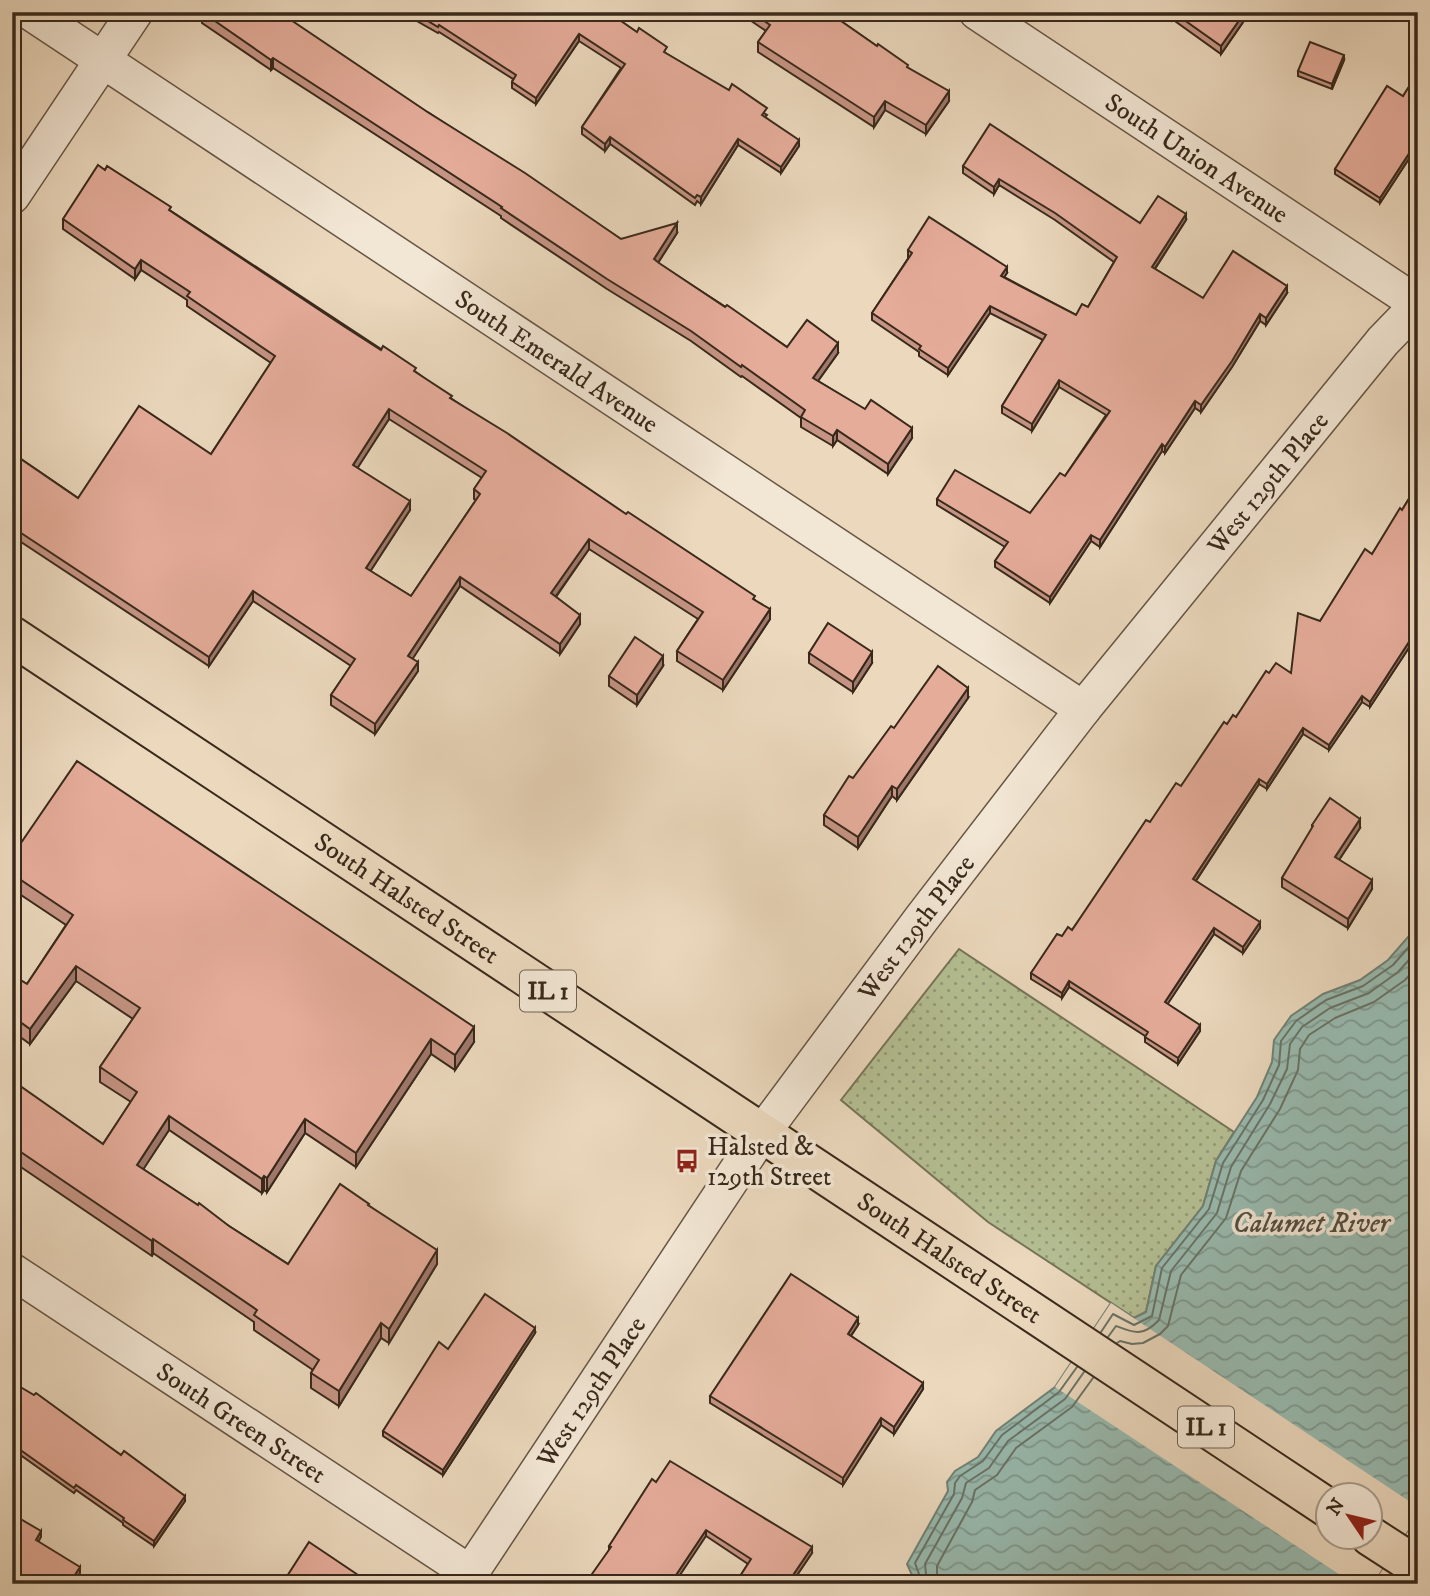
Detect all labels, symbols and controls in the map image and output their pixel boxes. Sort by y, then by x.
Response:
street label: South Union Avenue [1098,86,1294,232]
street label: South Emerald Avenue [448,283,664,441]
street label: West 129th Place [1200,405,1337,562]
street label: South Halsted Street [308,826,505,972]
street label: West 129th Place [851,848,983,1009]
road number: IL 1 [520,971,576,1012]
place label: Halsted & 129th Street [707,1131,831,1194]
bus stop icon: Halsted & 129th Street [673,1147,701,1175]
street label: South Halsted Street [850,1186,1048,1332]
water label: Calumet River [1233,1206,1391,1241]
street label: West 129th Place [529,1310,654,1475]
street label: South Green Street [150,1356,332,1491]
road number: IL 1 [1178,1406,1234,1448]
north arrow [1314,1480,1384,1550]
text: N [1322,1494,1350,1520]

